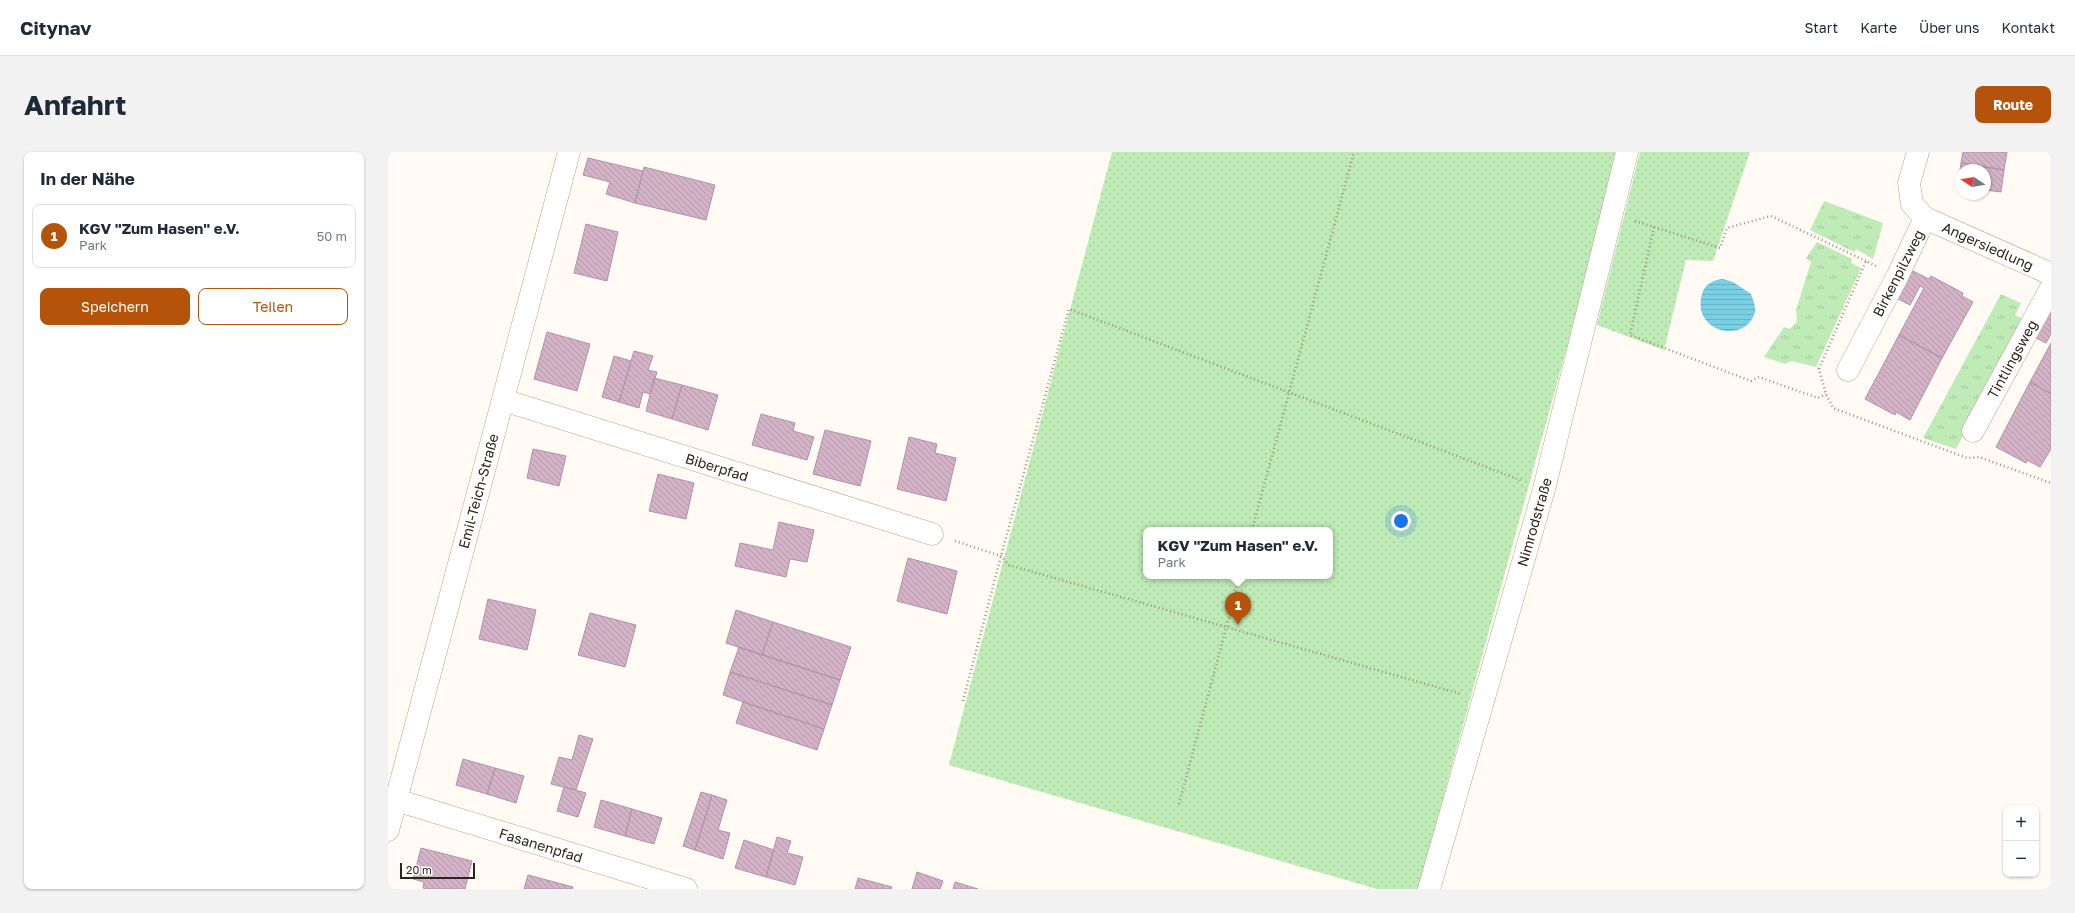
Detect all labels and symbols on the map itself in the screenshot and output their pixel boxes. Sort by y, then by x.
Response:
north arrow [1955,164,1991,200]
street label: Angersiedlung [1940,218,2036,274]
street label: Birkenpilzweg [1869,227,1927,319]
street label: Tintlingsweg [1983,317,2041,401]
street label: Emil-Teich-Straße [455,432,501,550]
street label: Biberpfad [683,449,751,485]
street label: Nimrodstraße [1513,476,1555,568]
your location [1391,511,1411,531]
pin: 1 [1225,592,1251,625]
street label: Fasanenpfad [497,824,585,866]
scale bar [400,861,475,880]

